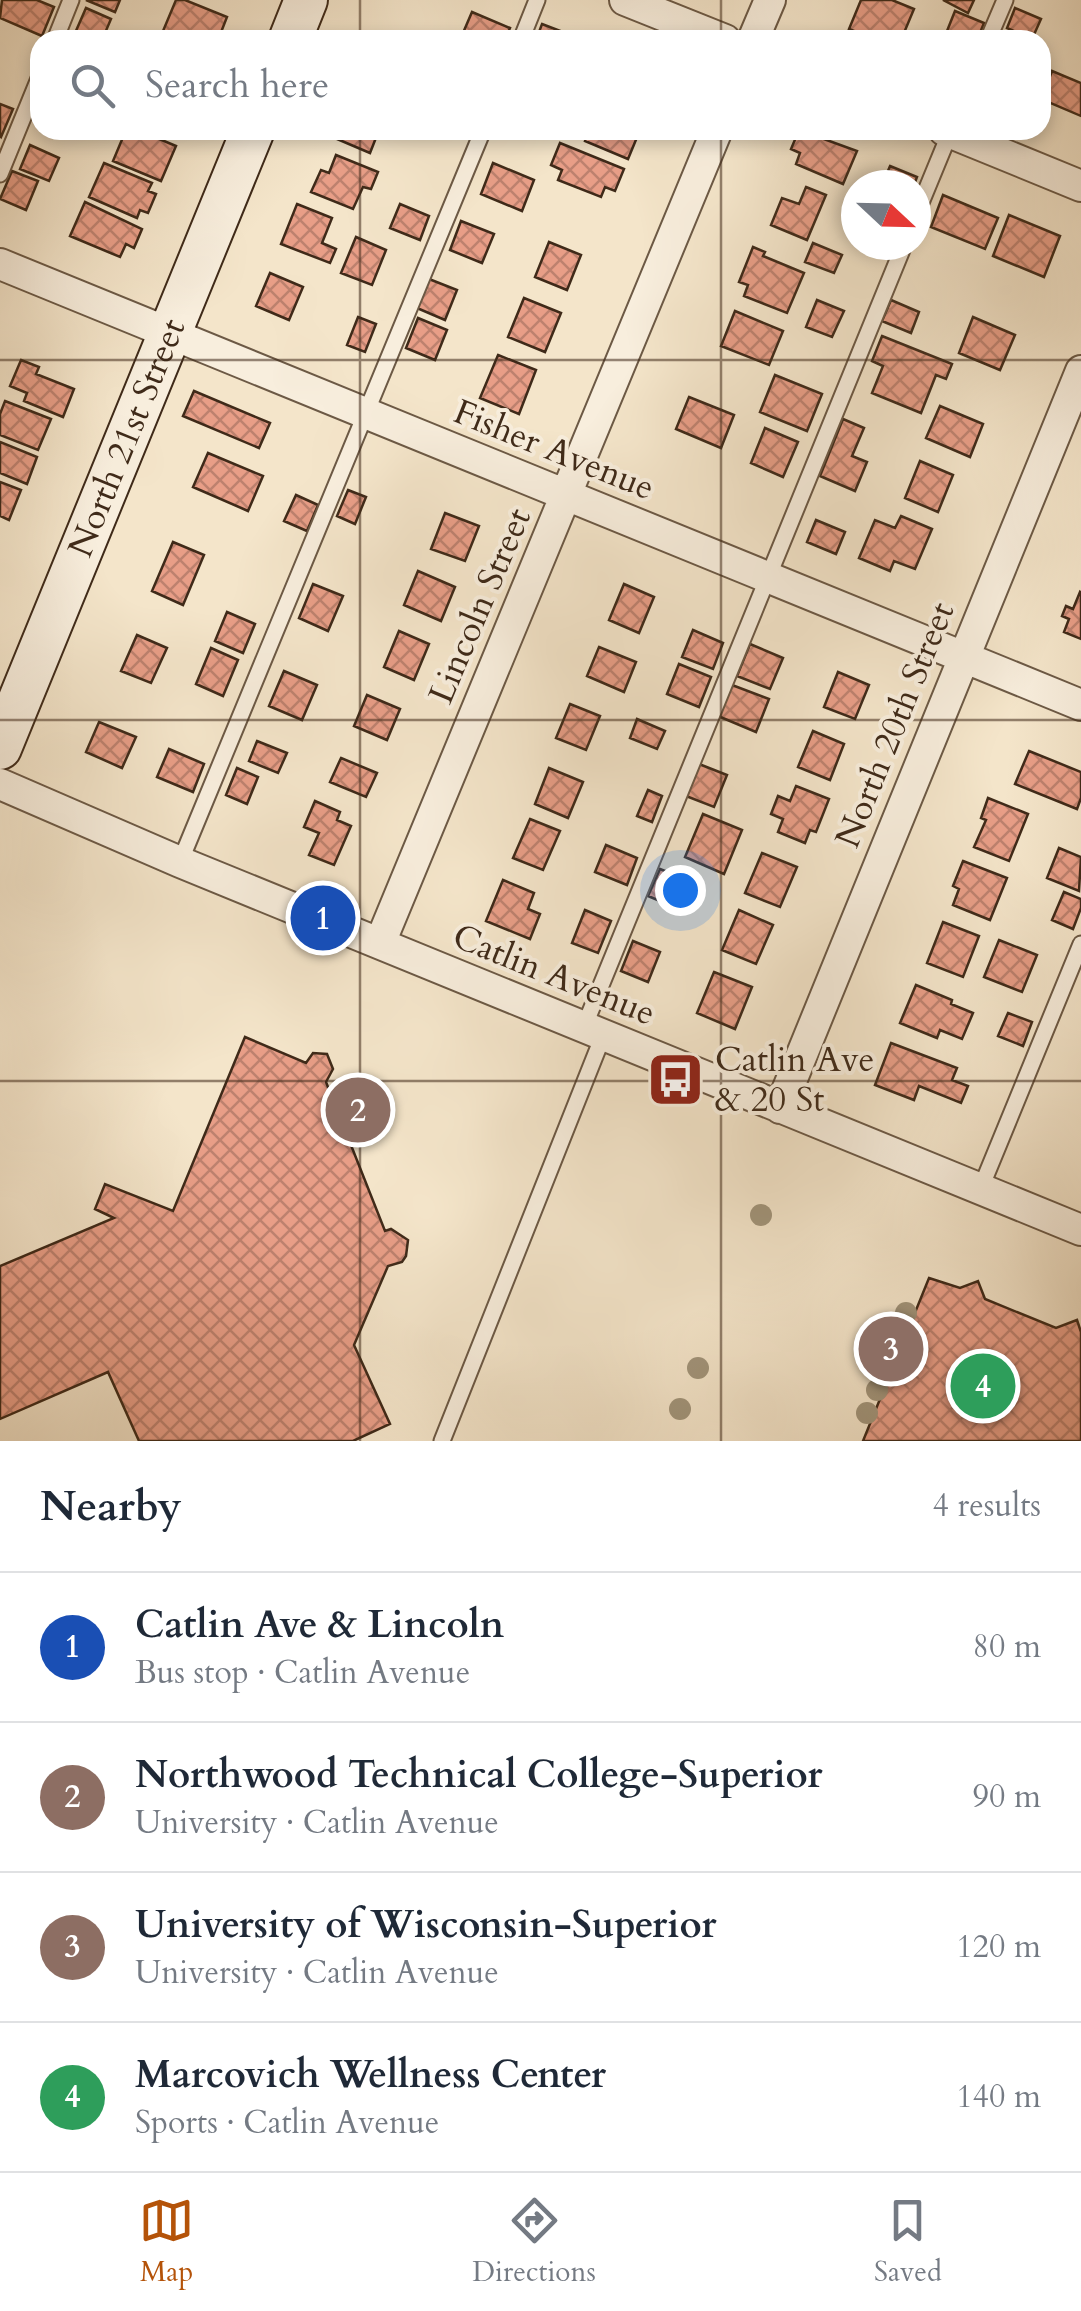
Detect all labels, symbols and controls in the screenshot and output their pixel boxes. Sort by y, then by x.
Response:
search box [30,30,1051,140]
icon: search [65,58,120,113]
text: Search here [145,59,329,111]
north arrow [841,170,931,260]
street label: North 21st Street [57,312,197,564]
street label: Fisher Avenue [447,388,661,512]
street label: Lincoln Street [417,501,543,711]
street label: North 20th Street [824,595,966,855]
your location [655,865,706,916]
pin: 1 [290,880,356,956]
street label: Catlin Avenue [446,913,662,1037]
place label: Catlin Ave & 20 St [715,1036,874,1124]
bus stop icon: Catlin Ave & 20 St [646,1050,706,1110]
pin: 2 [326,1072,390,1148]
pin: 3 [858,1312,924,1386]
pin: 4 [950,1348,1016,1424]
text: Nearby [40,1478,182,1535]
text: 4 results [933,1484,1041,1528]
text: Catlin Ave & Lincoln [135,1599,504,1651]
text: 1 [64,1625,81,1669]
text: 80 m [973,1625,1041,1669]
text: Bus stop · Catlin Avenue [135,1651,470,1695]
text: Northwood Technical College-Superior [135,1749,823,1801]
text: 2 [64,1775,81,1819]
text: 90 m [973,1775,1041,1819]
text: University · Catlin Avenue [135,1801,499,1845]
text: University of Wisconsin-Superior [135,1899,716,1951]
text: 3 [64,1925,81,1969]
text: 120 m [956,1925,1041,1969]
text: University · Catlin Avenue [135,1951,499,1995]
text: Marcovich Wellness Center [135,2049,606,2101]
text: 4 [64,2075,81,2119]
text: 140 m [956,2075,1041,2119]
text: Sports · Catlin Avenue [135,2101,439,2145]
tab: Map [139,2193,194,2291]
tab: Directions [472,2193,596,2291]
tab: Saved [874,2193,942,2291]

